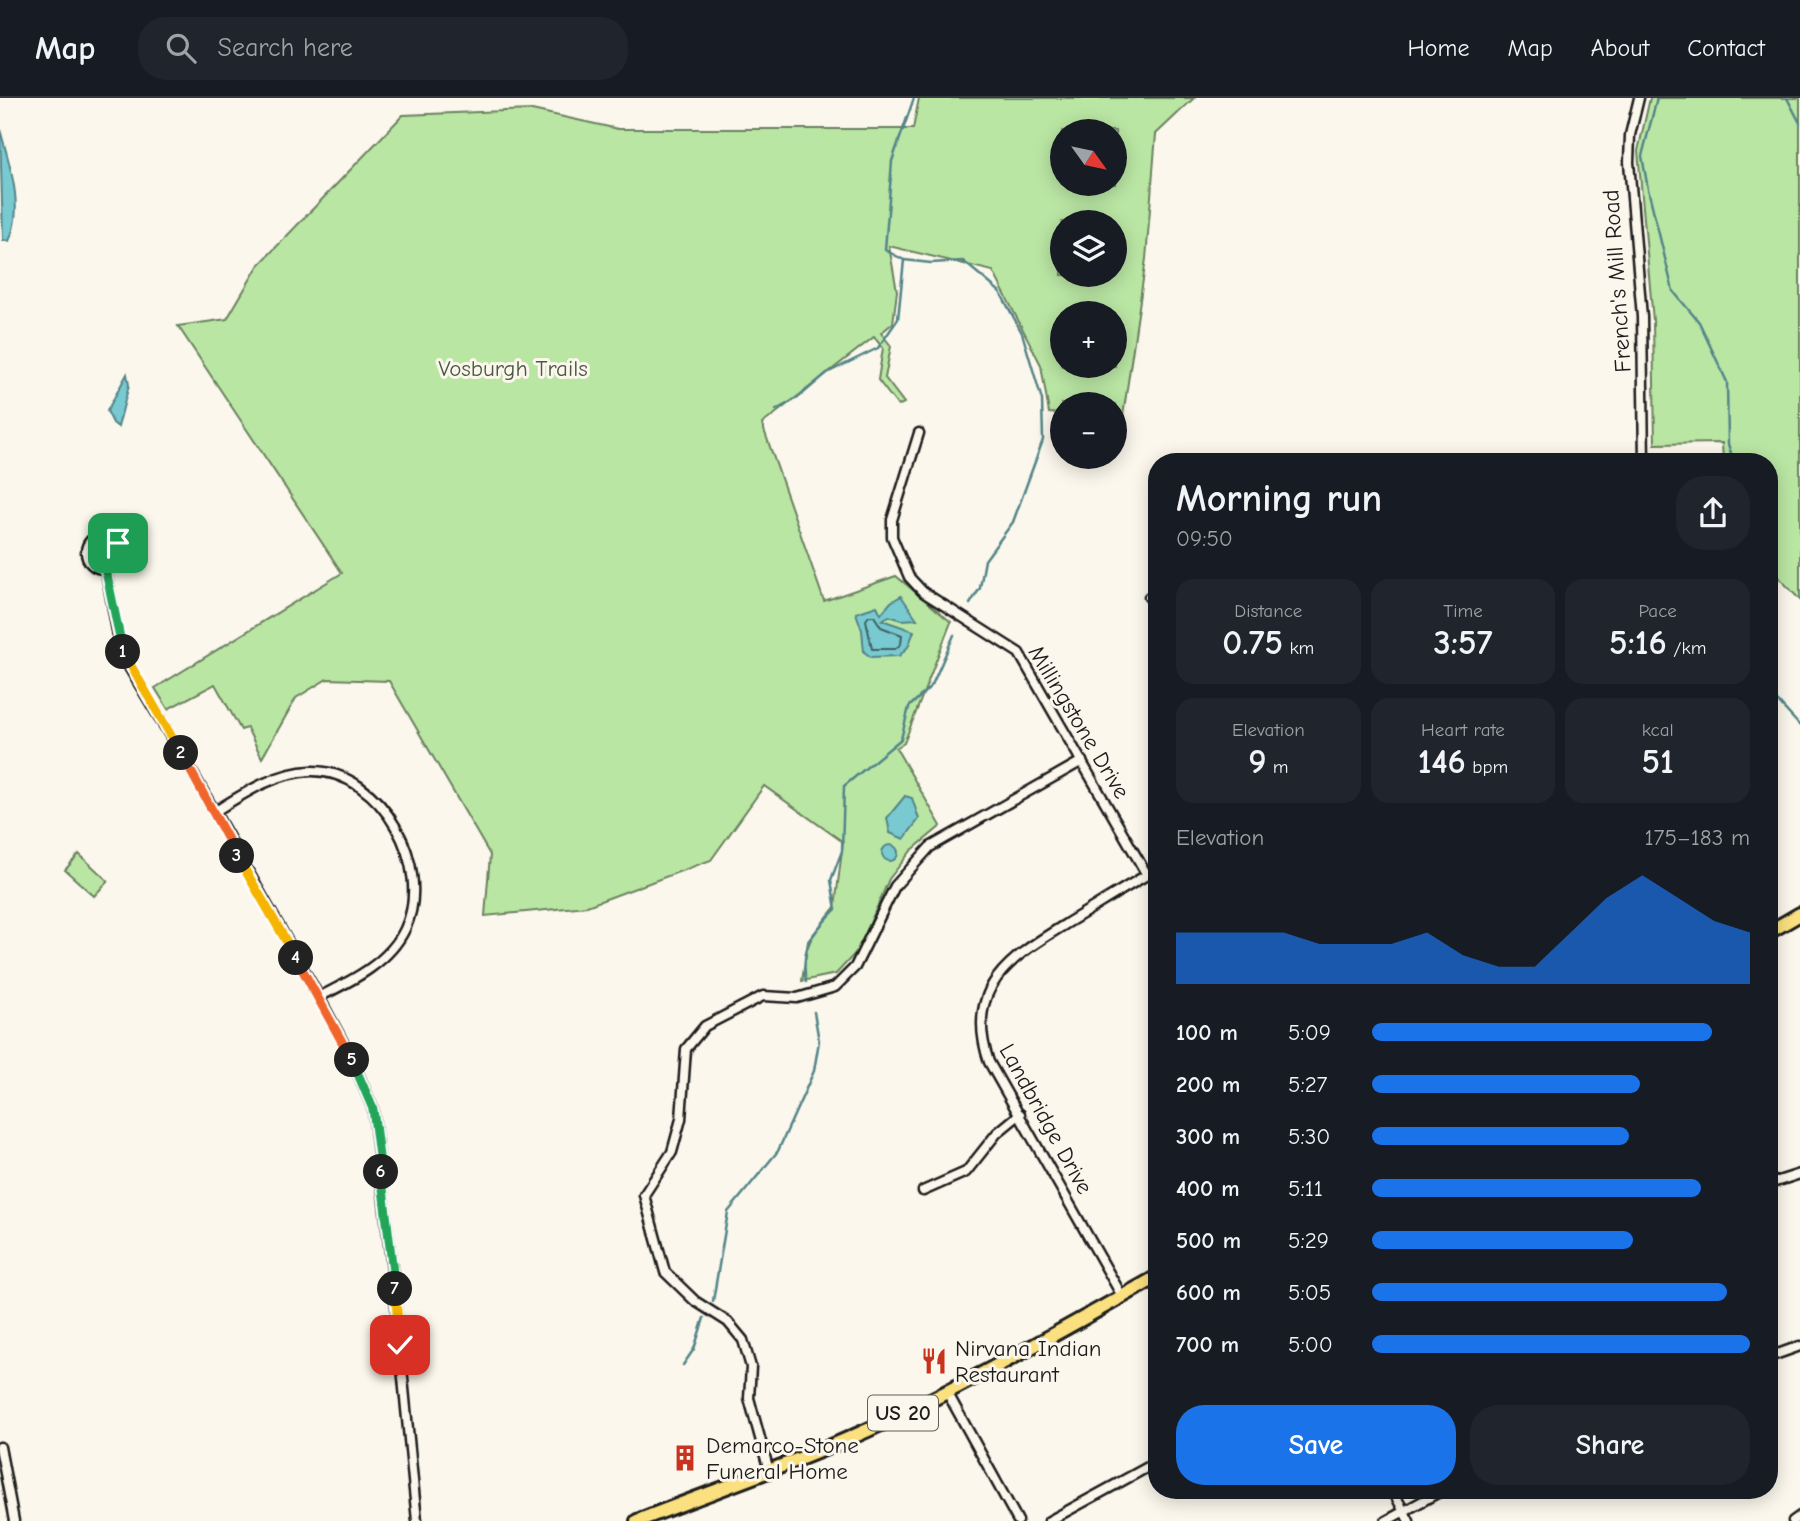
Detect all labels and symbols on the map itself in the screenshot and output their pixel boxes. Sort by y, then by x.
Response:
north arrow [1050,119,1127,196]
street label: French's Mill Road [1597,189,1637,373]
park label: Vosburgh Trails [438,355,588,382]
pin [88,513,148,573]
pin: 1 [106,634,140,670]
street label: Millingstone Drive [1023,641,1135,803]
pin: 2 [164,736,198,770]
pin: 3 [219,838,254,874]
pin: 4 [278,940,314,976]
street label: Landbridge Drive [994,1039,1098,1199]
pin: 5 [334,1042,370,1077]
pin: 6 [364,1154,398,1190]
pin: 7 [378,1272,412,1306]
pin [370,1315,430,1375]
place label: Nirvana Indian Restaurant [955,1335,1102,1388]
restaurant icon: Nirvana Indian Restaurant [919,1346,949,1376]
road number: US 20 [868,1396,938,1430]
place label: Demarco-Stone Funeral Home [706,1432,859,1485]
building icon: Demarco-Stone Funeral Home [670,1443,700,1473]

